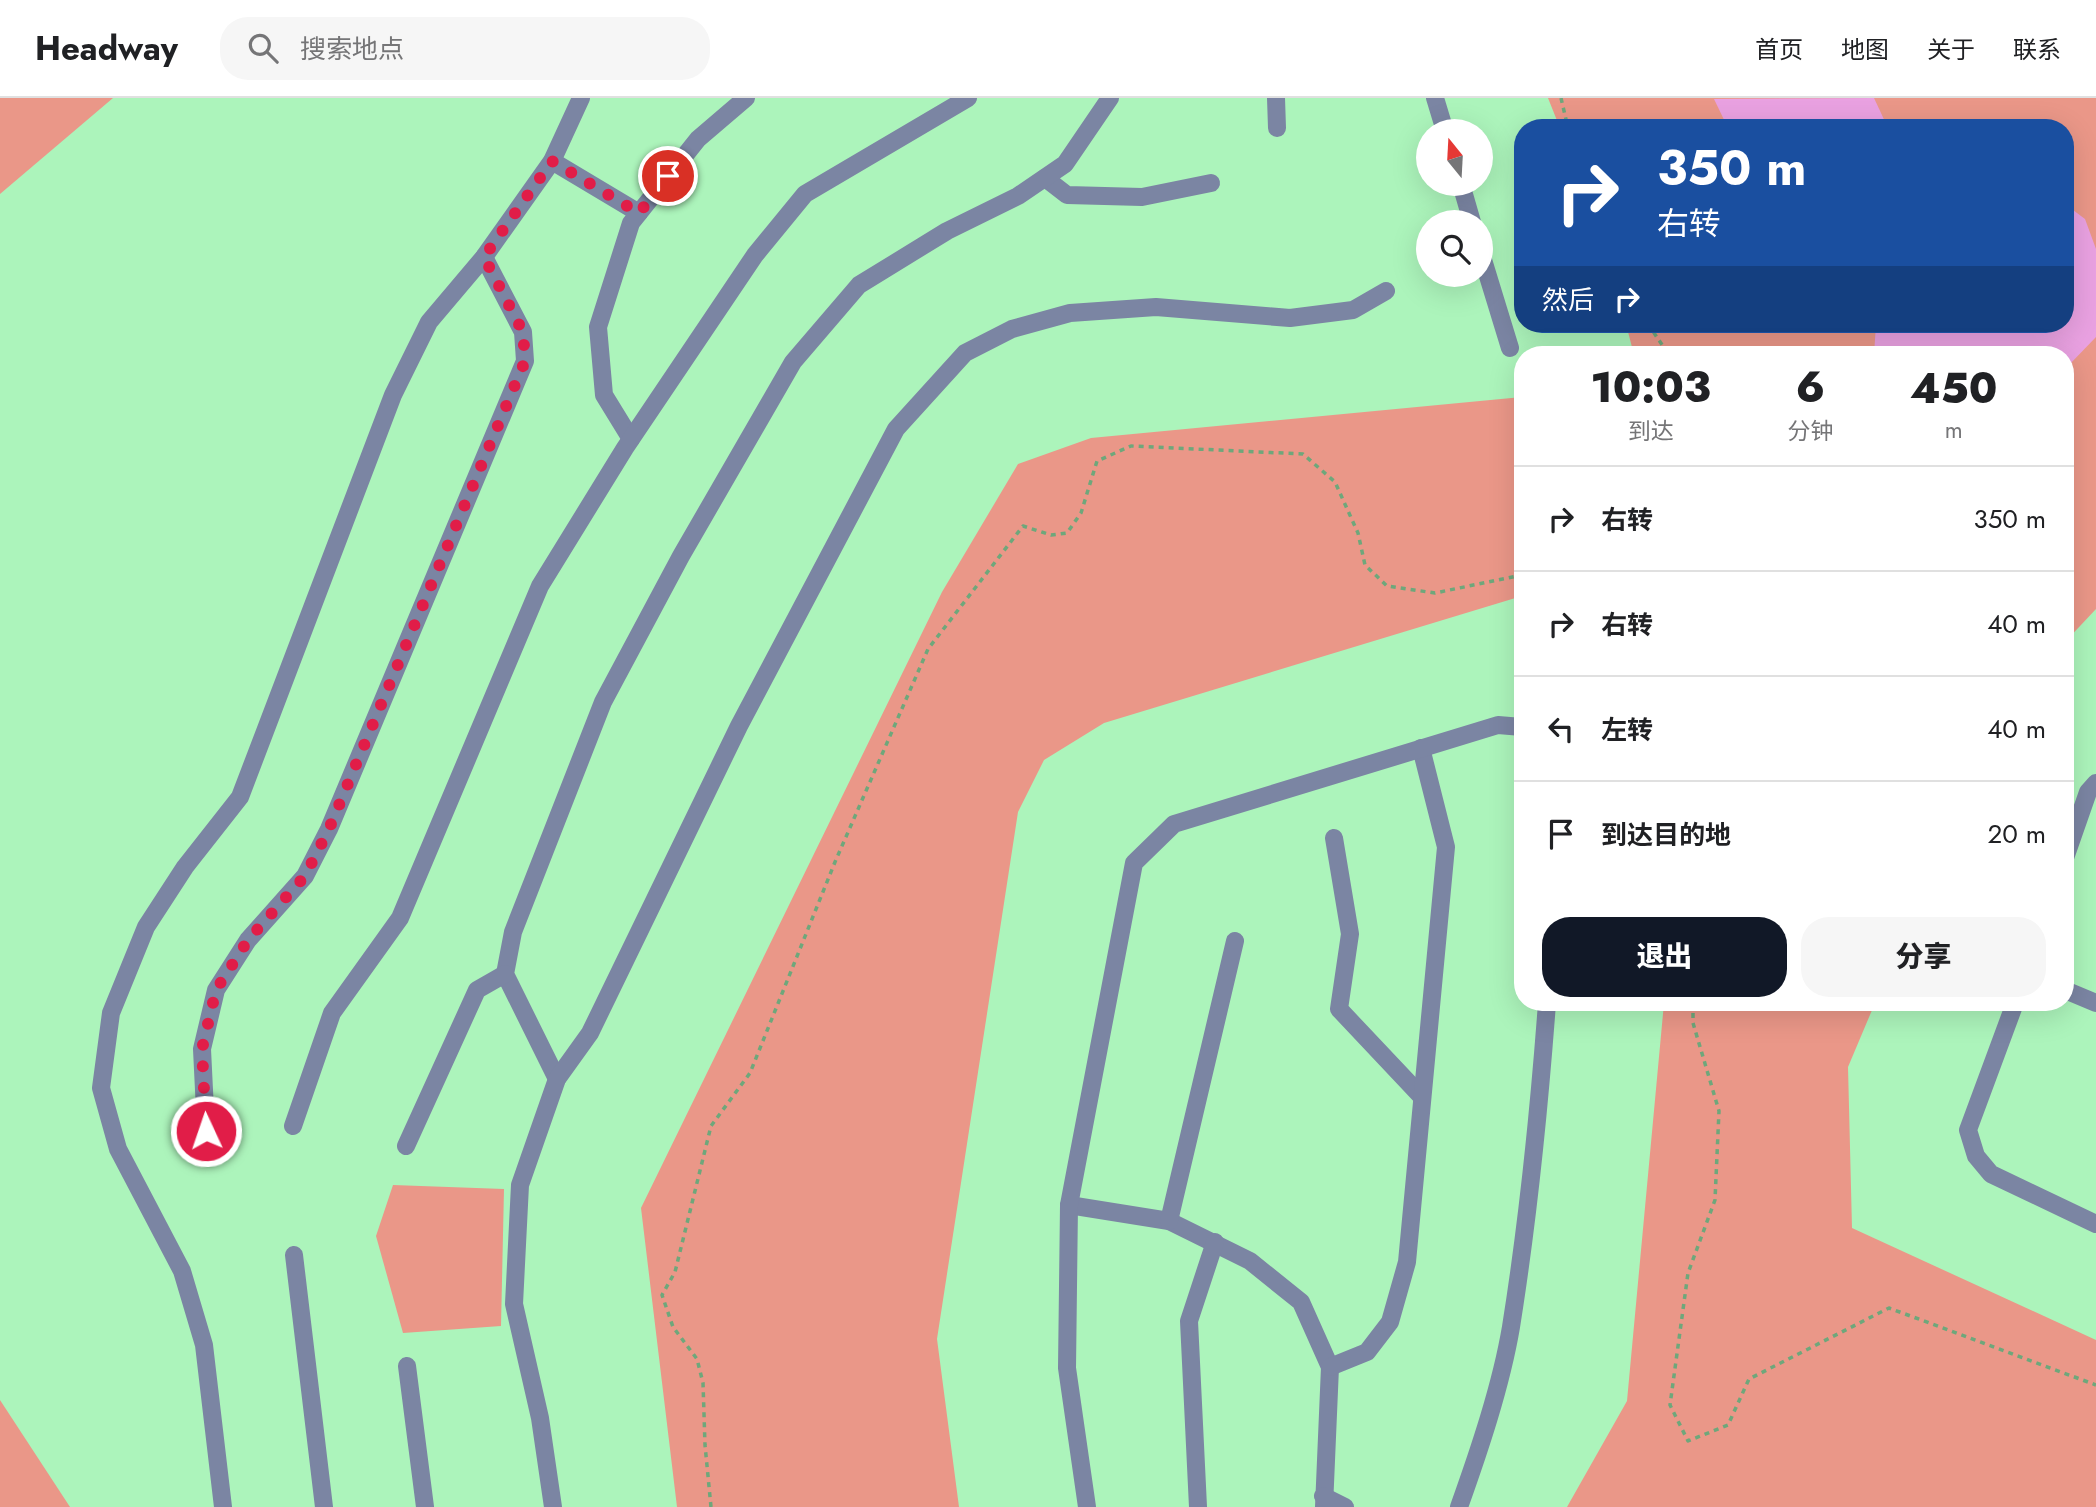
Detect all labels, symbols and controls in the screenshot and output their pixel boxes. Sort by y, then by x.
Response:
search box [220,17,710,80]
text: Headway [35,25,178,72]
icon: search [244,29,282,67]
text: 搜索地点 [300,30,404,68]
text: 首页 [1755,32,1803,67]
text: 地图 [1841,32,1889,67]
text: 关于 [1927,32,1975,67]
text: 联系 [2013,32,2061,67]
north arrow [1416,119,1493,196]
map controls [1416,119,1493,287]
text: 350 m [1657,133,1806,203]
pin [638,146,698,206]
icon: right [1542,147,1633,238]
icon: arrive [649,157,687,195]
text: 右转 [1657,201,1721,247]
button: search [1416,210,1493,287]
icon: right [1608,280,1646,318]
text: 然后 [1542,281,1594,319]
text: 10:03 [1591,357,1711,418]
text: 6 [1796,357,1825,418]
text: 450 [1910,358,1997,419]
text: m [1945,413,1963,447]
text: 到达 [1628,414,1674,448]
text: 分钟 [1787,414,1833,448]
icon: right [1542,500,1580,538]
text: 350 m [1973,500,2046,538]
text: 右转 [1601,501,1653,539]
icon: right [1542,605,1580,643]
text: 40 m [1987,605,2046,643]
text: 右转 [1601,606,1653,644]
icon: left [1542,710,1580,748]
text: 40 m [1987,710,2046,748]
text: 左转 [1601,711,1653,749]
icon: arrive [1542,815,1580,853]
text: 20 m [1988,815,2046,853]
text: 到达目的地 [1601,816,1731,854]
button: 退出 [1542,917,1787,997]
button: 分享 [1801,917,2046,997]
position arrow [169,1094,243,1168]

